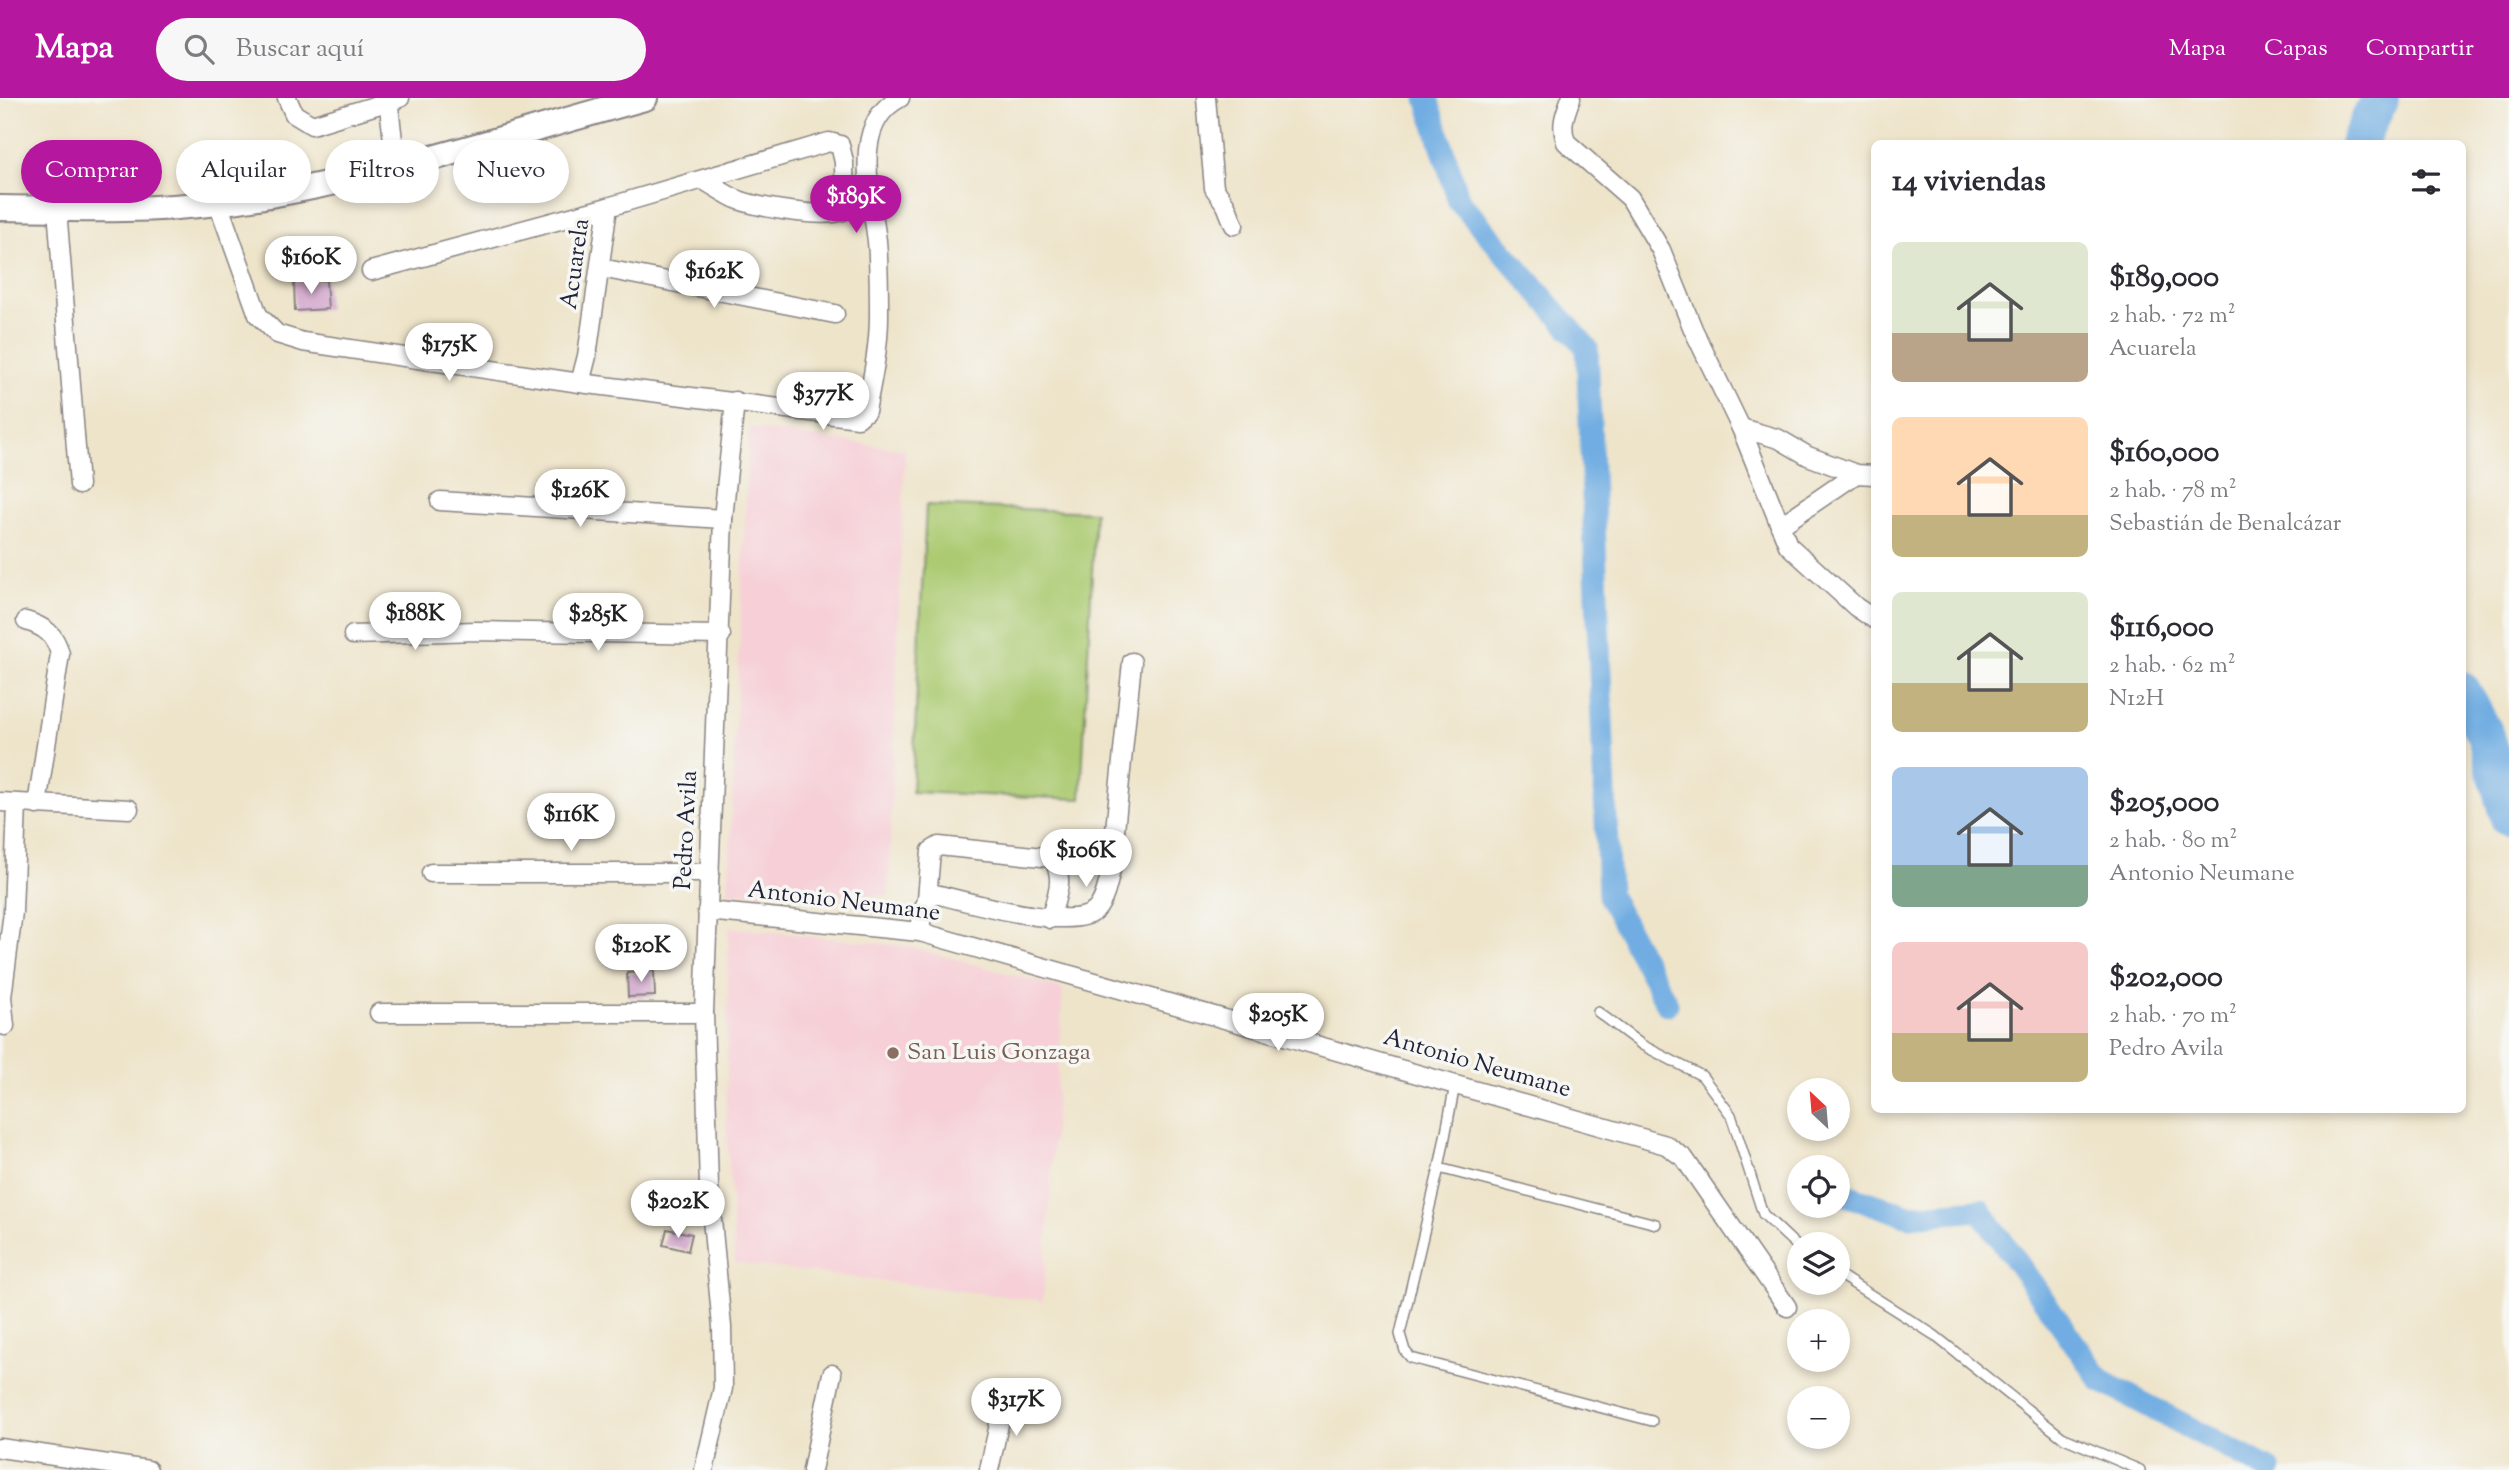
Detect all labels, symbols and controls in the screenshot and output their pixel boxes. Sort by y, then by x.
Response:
search box [156,18,646,81]
text: Mapa [35,25,114,73]
icon: search [180,30,218,68]
text: Buscar aquí [236,31,364,68]
text: Mapa [2169,32,2226,66]
text: Capas [2264,32,2328,66]
text: Compartir [2366,32,2474,66]
chip: Comprar [21,140,162,203]
chip: Alquilar [176,140,311,203]
chip: Filtros [325,140,439,203]
chip: Nuevo [453,140,569,203]
text: 14 viviendas [1892,161,2046,204]
icon: filters [2407,163,2445,201]
pin: $189K [807,176,905,235]
text: $189K [826,181,886,214]
street label: Acuarela [553,216,599,312]
pin: $160K [262,236,360,296]
text: $160K [281,242,341,275]
pin: $162K [665,250,763,310]
text: $162K [685,256,743,289]
text: $189,000 [2109,257,2219,300]
icon: home [1948,270,2032,354]
text: 2 hab. · 72 m² [2109,300,2236,333]
pin: $175K [400,324,498,383]
text: $175K [421,329,477,362]
text: Acuarela [2109,333,2197,366]
pin: $377K [774,372,872,432]
text: $377K [792,378,854,411]
text: $160,000 [2109,432,2219,475]
icon: home [1948,445,2032,529]
pin: $126K [531,470,629,529]
text: $126K [551,475,609,508]
text: 2 hab. · 78 m² [2109,475,2237,508]
text: Sebastián de Benalcázar [2109,508,2341,541]
pin: $188K [366,592,464,652]
pin: $285K [549,594,647,653]
text: $188K [385,598,445,631]
text: $285K [568,599,628,632]
text: $116,000 [2109,607,2214,650]
icon: home [1948,620,2032,704]
text: 2 hab. · 62 m² [2109,650,2236,683]
text: N12H [2109,683,2164,716]
street label: Pedro Avila [667,769,707,891]
text: $205,000 [2109,782,2219,825]
pin: $116K [522,794,620,853]
icon: home [1948,795,2032,879]
text: $116K [543,799,599,832]
text: 2 hab. · 80 m² [2109,825,2237,858]
pin: $106K [1037,830,1135,889]
text: $106K [1056,835,1116,868]
text: Antonio Neumane [2109,858,2295,891]
street label: Antonio Neumane [746,873,942,931]
pin: $120K [592,924,690,984]
text: $120K [611,930,671,963]
text: $202,000 [2109,957,2223,1000]
icon: home [1948,970,2032,1054]
pin: $205K [1229,993,1327,1053]
text: $205K [1248,999,1308,1032]
text: 2 hab. · 70 m² [2109,1000,2237,1033]
street label: Antonio Neumane [1379,1021,1575,1107]
text: Pedro Avila [2109,1033,2224,1066]
place label: San Luis Gonzaga [907,1036,1091,1070]
marker: San Luis Gonzaga [885,1045,901,1061]
north arrow [1787,1078,1850,1141]
map controls [1787,1078,1850,1449]
button: locate [1787,1155,1850,1218]
pin: $202K [629,1180,727,1240]
text: $202K [647,1186,709,1219]
button: layers [1787,1232,1850,1295]
button: + [1787,1309,1850,1372]
pin: $317K [967,1378,1065,1438]
text: $317K [987,1384,1045,1417]
button: − [1787,1386,1850,1449]

